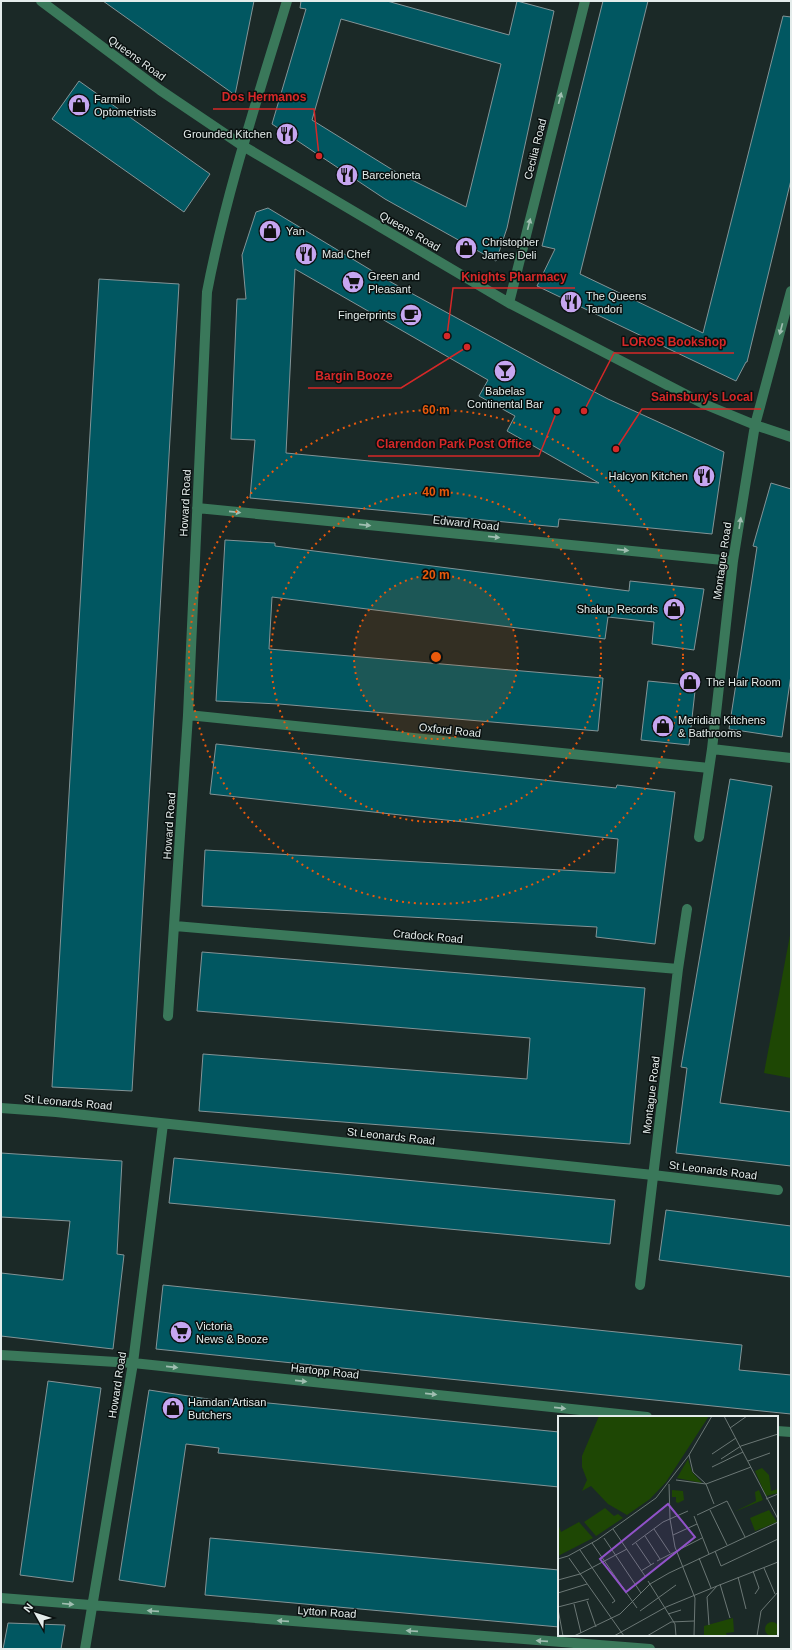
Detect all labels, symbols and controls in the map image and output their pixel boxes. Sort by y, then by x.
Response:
street label: Queens Road [106,33,168,83]
callout: Dos Hermanos [213,85,314,109]
text: Dos Hermanos [222,90,307,104]
shop icon: Farmilo Optometrists [66,92,92,118]
one-way arrow [558,92,564,105]
place label: Farmilo Optometrists [94,93,157,118]
street label: Cecilia Road [522,117,548,181]
restaurant icon: Grounded Kitchen [274,121,300,147]
place label: Grounded Kitchen [183,128,272,140]
restaurant icon: Barceloneta [334,162,360,188]
place label: Barceloneta [362,169,422,181]
street label: Queens Road [378,209,442,253]
shop icon: Yan [257,218,283,244]
one-way arrow [526,218,532,230]
place label: Yan [286,225,305,237]
shop icon: Christopher James Deli [453,235,479,261]
place label: Christopher James Deli [482,236,539,261]
restaurant icon: Mad Chef [293,241,319,267]
place label: Mad Chef [322,248,371,260]
callout: Knights Pharmacy [453,264,575,288]
supermarket icon: Green and Pleasant [340,269,366,295]
place label: Green and Pleasant [368,270,420,295]
text: Knights Pharmacy [461,270,567,284]
restaurant icon: The Queens Tandori [558,289,584,315]
place label: The Queens Tandori [586,290,647,315]
cafe icon: Fingerprints [398,302,424,328]
place label: Fingerprints [338,309,396,321]
one-way arrow [778,323,784,335]
callout: LOROS Bookshop [614,329,734,353]
text: LOROS Bookshop [622,335,726,349]
bar icon: Babelas Continental Bar [492,358,518,384]
callout: Bargin Booze [308,364,401,388]
text: Bargin Booze [315,369,393,383]
place label: Babelas Continental Bar [467,385,543,410]
callout: Sainsbury's Local [642,385,761,409]
text: Sainsbury's Local [651,390,753,404]
text: 60 m [422,403,450,417]
callout: Clarendon Park Post Office [368,432,539,456]
text: Clarendon Park Post Office [376,437,532,451]
restaurant icon: Halcyon Kitchen [691,463,717,489]
street label: Howard Road [177,469,193,537]
place label: Halcyon Kitchen [609,470,688,482]
text: 40 m [422,485,450,499]
one-way arrow [229,508,241,515]
street label: Edward Road [432,514,500,532]
one-way arrow [737,516,743,529]
one-way arrow [359,521,371,528]
street label: Montague Road [711,521,733,601]
one-way arrow [488,534,500,541]
one-way arrow [617,547,630,553]
text: 20 m [422,568,450,582]
shop icon: Shakup Records [661,596,687,622]
place label: Shakup Records [577,603,658,615]
centre of rings [429,650,443,664]
shop icon: The Hair Room [677,669,703,695]
place label: The Hair Room [706,676,781,688]
shop icon: Meridian Kitchens & Bathrooms [650,713,676,739]
place label: Meridian Kitchens & Bathrooms [678,714,766,739]
street label: Oxford Road [418,721,482,739]
street label: Howard Road [161,792,177,860]
street label: Cradock Road [392,927,464,945]
street label: Montague Road [640,1055,662,1135]
street label: St Leonards Road [23,1092,113,1112]
street label: St Leonards Road [346,1125,436,1147]
street label: St Leonards Road [668,1159,758,1181]
supermarket icon: Victoria News & Booze [168,1319,194,1345]
place label: Victoria News & Booze [196,1320,268,1345]
street label: Howard Road [106,1351,128,1419]
street label: Hartopp Road [290,1361,360,1381]
one-way arrow [166,1364,178,1371]
one-way arrow [295,1378,307,1384]
one-way arrow [425,1391,437,1398]
shop icon: Hamdan Artisan Butchers [160,1395,186,1421]
place label: Hamdan Artisan Butchers [188,1396,266,1421]
one-way arrow [554,1405,566,1411]
inset map [558,1416,778,1636]
north arrow [16,1594,56,1634]
one-way arrow [62,1600,74,1607]
text: N [21,1601,35,1615]
street label: Lytton Road [297,1604,357,1620]
one-way arrow [147,1607,159,1614]
one-way arrow [277,1617,289,1624]
one-way arrow [406,1627,418,1634]
one-way arrow [536,1637,548,1644]

